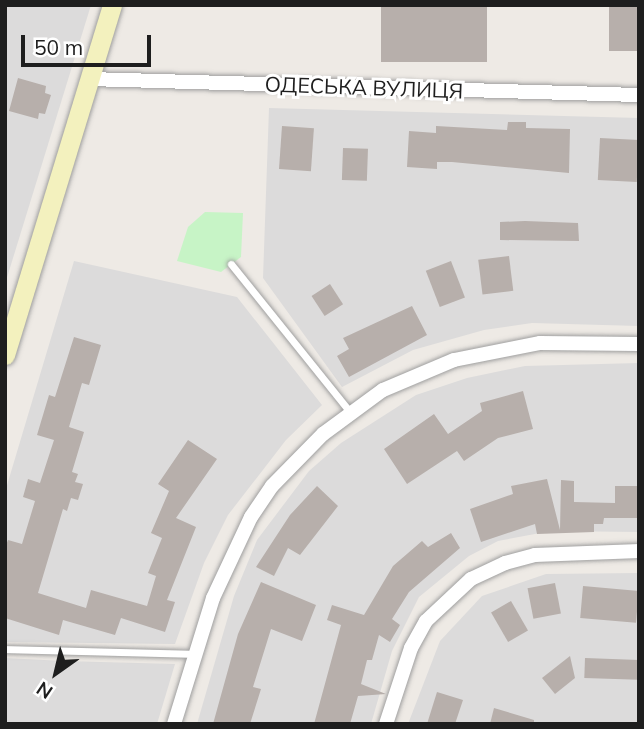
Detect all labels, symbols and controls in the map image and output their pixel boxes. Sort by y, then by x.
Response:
scale bar [24,21,154,65]
text: 50 m [34,34,83,60]
street label: ОДЕСЬКА ВУЛИЦЯ [264,71,464,103]
north arrow [21,638,91,708]
text: N [32,676,57,704]

